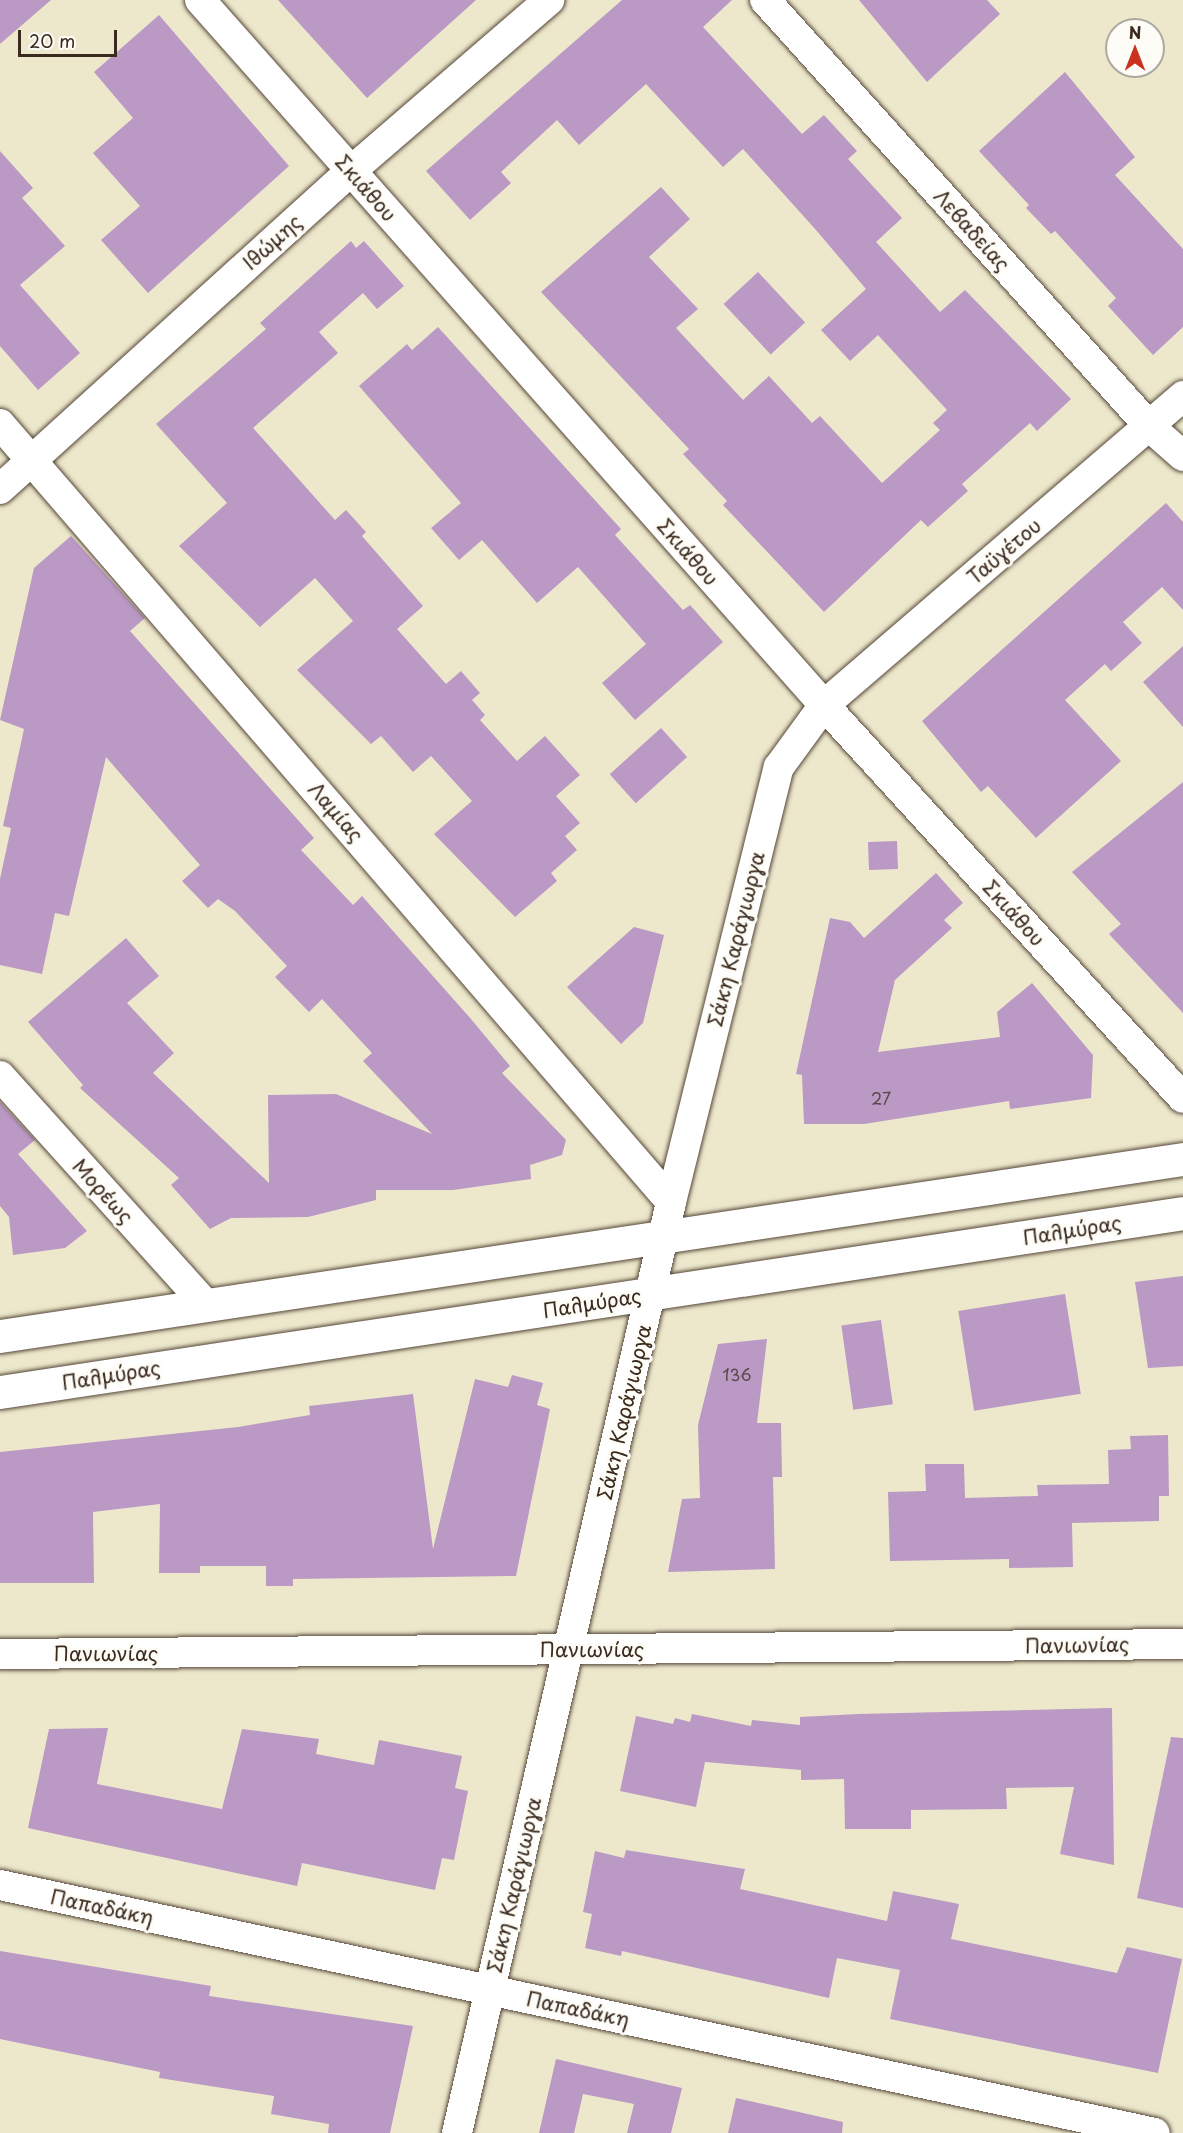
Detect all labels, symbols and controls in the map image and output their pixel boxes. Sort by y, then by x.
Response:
scale bar [21,18,120,56]
north arrow [1105,18,1165,78]
text: N [1129,20,1141,44]
text: 20 m [29,27,75,54]
street label: Σκιάθου [331,150,401,226]
street label: Λεβαδείας [929,184,1015,276]
street label: Ιθώμης [238,209,306,275]
street label: Ταϋγέτου [962,513,1046,589]
street label: Σκιάθου [653,514,723,590]
street label: Λαμίας [304,777,368,847]
street label: Σάκη Καράγιωργα [703,849,769,1029]
street label: Σκιάθου [978,875,1050,951]
house number: 27 [871,1088,891,1108]
street label: Μορέως [68,1154,138,1228]
street label: Παλμύρας [1021,1210,1123,1250]
street label: Παλμύρας [541,1283,643,1323]
street label: Σάκη Καράγιωργα [592,1322,656,1502]
street label: Παλμύρας [60,1355,162,1395]
house number: 136 [722,1364,752,1384]
street label: Πανιωνίας [1025,1632,1129,1658]
street label: Πανιωνίας [540,1637,644,1661]
street label: Πανιωνίας [54,1641,158,1665]
street label: Σάκη Καράγιωργα [482,1795,546,1975]
street label: Παπαδάκη [48,1884,156,1930]
street label: Παπαδάκη [524,1986,632,2032]

